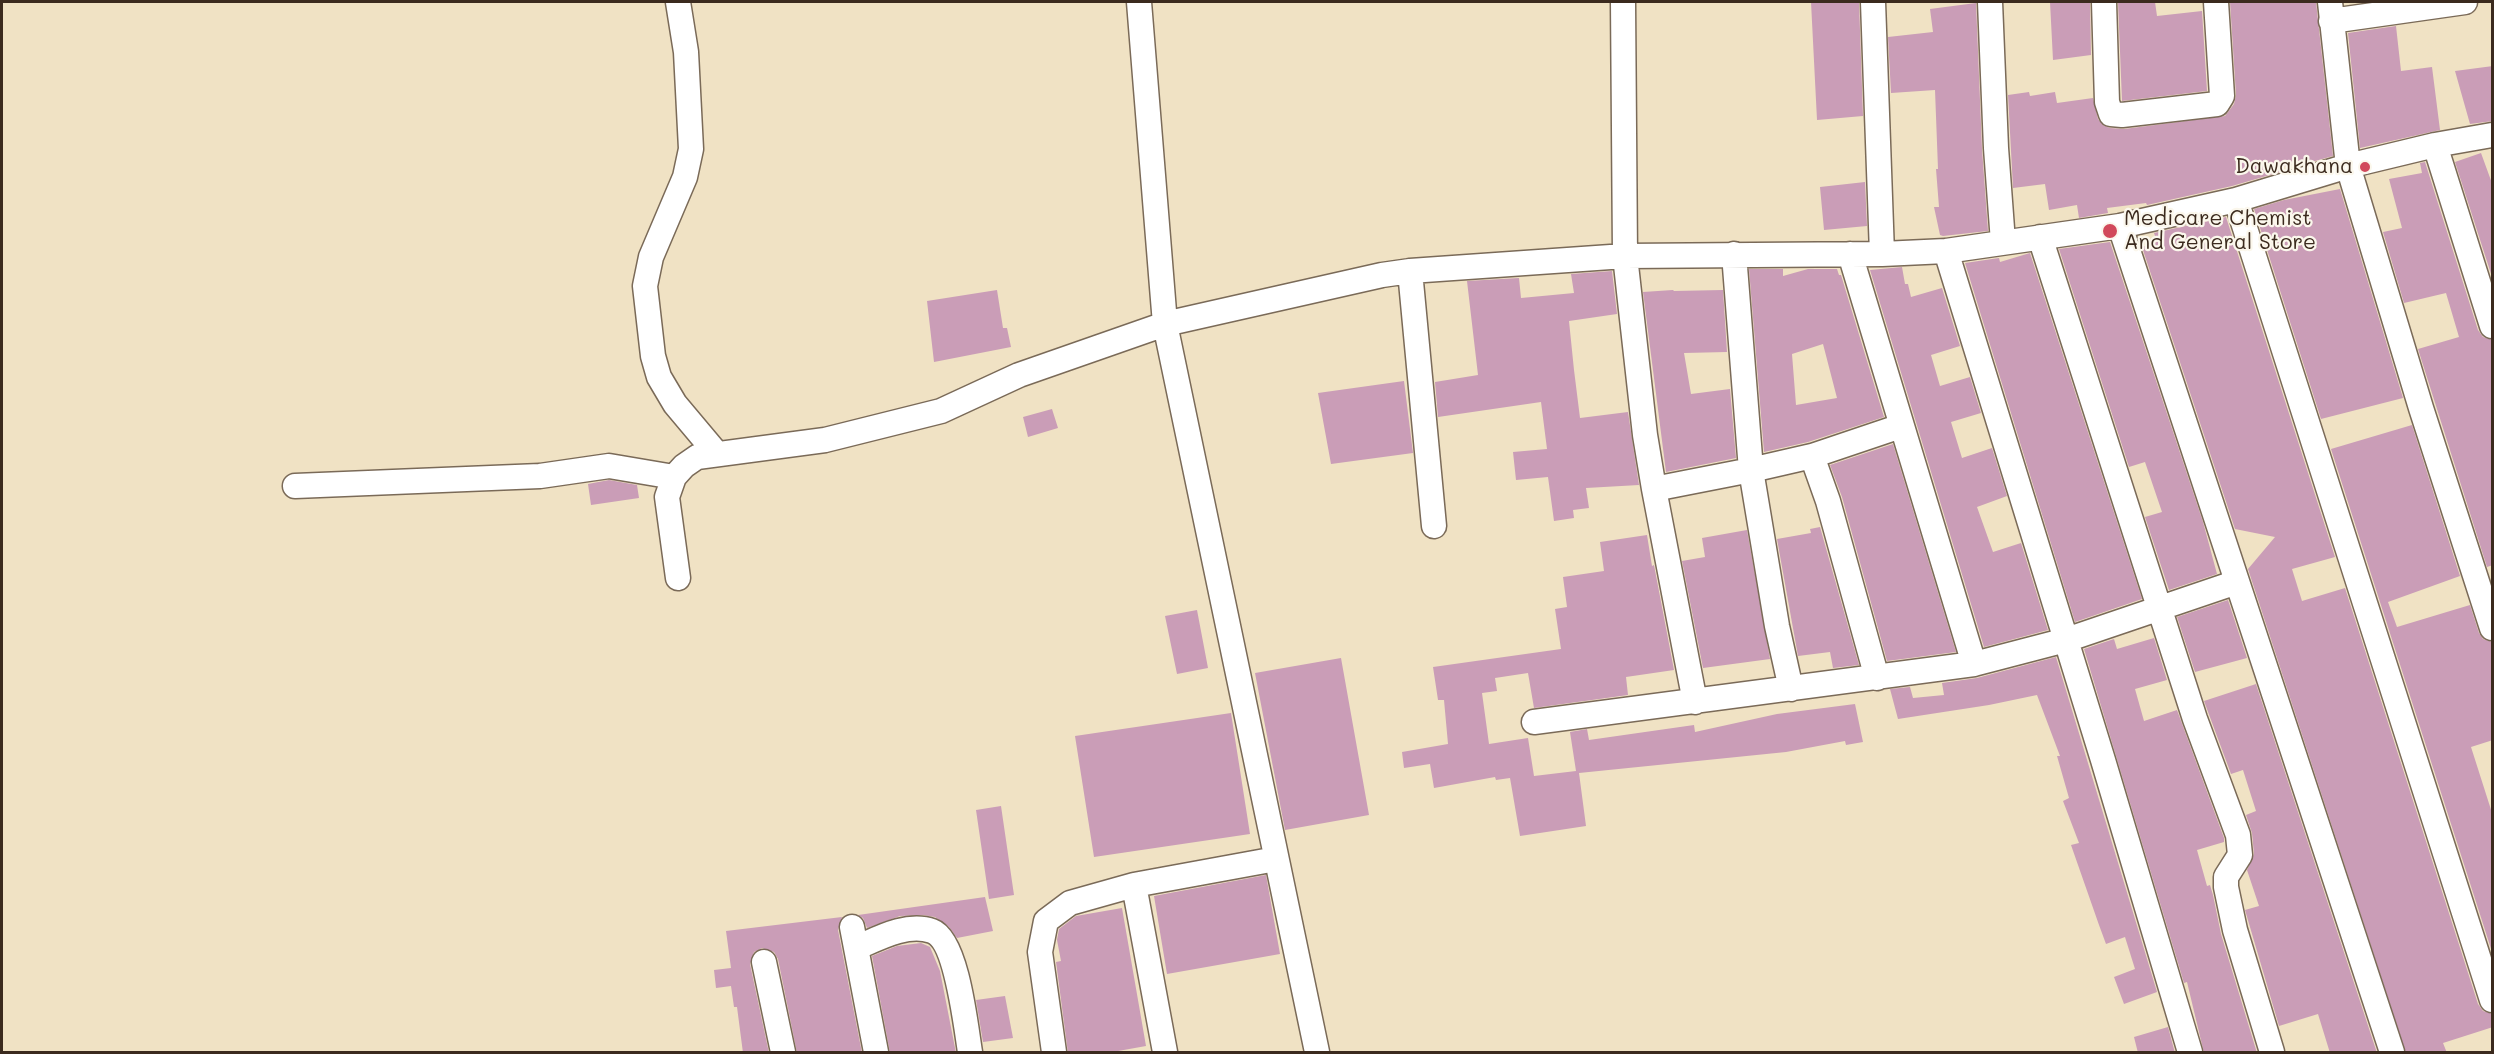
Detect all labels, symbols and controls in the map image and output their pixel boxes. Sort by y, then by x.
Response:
place label: Dawakhana [2235,154,2353,180]
marker: Dawakhana [2358,160,2372,174]
place label: Medicare Chemist And General Store [2124,206,2316,256]
marker: Medicare Chemist And General Store [2101,222,2119,240]

